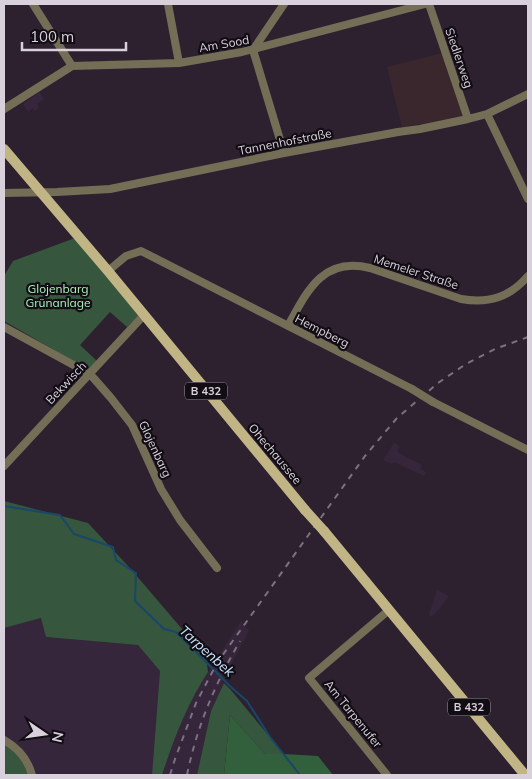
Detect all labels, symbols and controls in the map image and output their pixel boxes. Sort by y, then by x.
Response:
scale bar [22,20,126,52]
street label: Siedlerweg [442,26,477,90]
text: 100 m [30,27,74,46]
street label: Am Sood [198,32,250,55]
street label: Tannenhofstraße [237,125,333,158]
street label: Memeler Straße [372,251,460,292]
park label: Glojenbarg Grünanlage [25,281,91,310]
street label: Hempberg [293,311,352,351]
street label: Bekwisch [42,358,89,407]
road number: B 432 [185,382,227,400]
street label: Glojenbarg [136,418,175,480]
street label: Ohechaussee [246,420,305,487]
water label: Tarpenbek [176,621,239,681]
street label: Am Tarpenufer [321,677,386,751]
road number: B 432 [448,699,490,716]
north arrow [20,709,70,759]
text: N [48,730,68,744]

